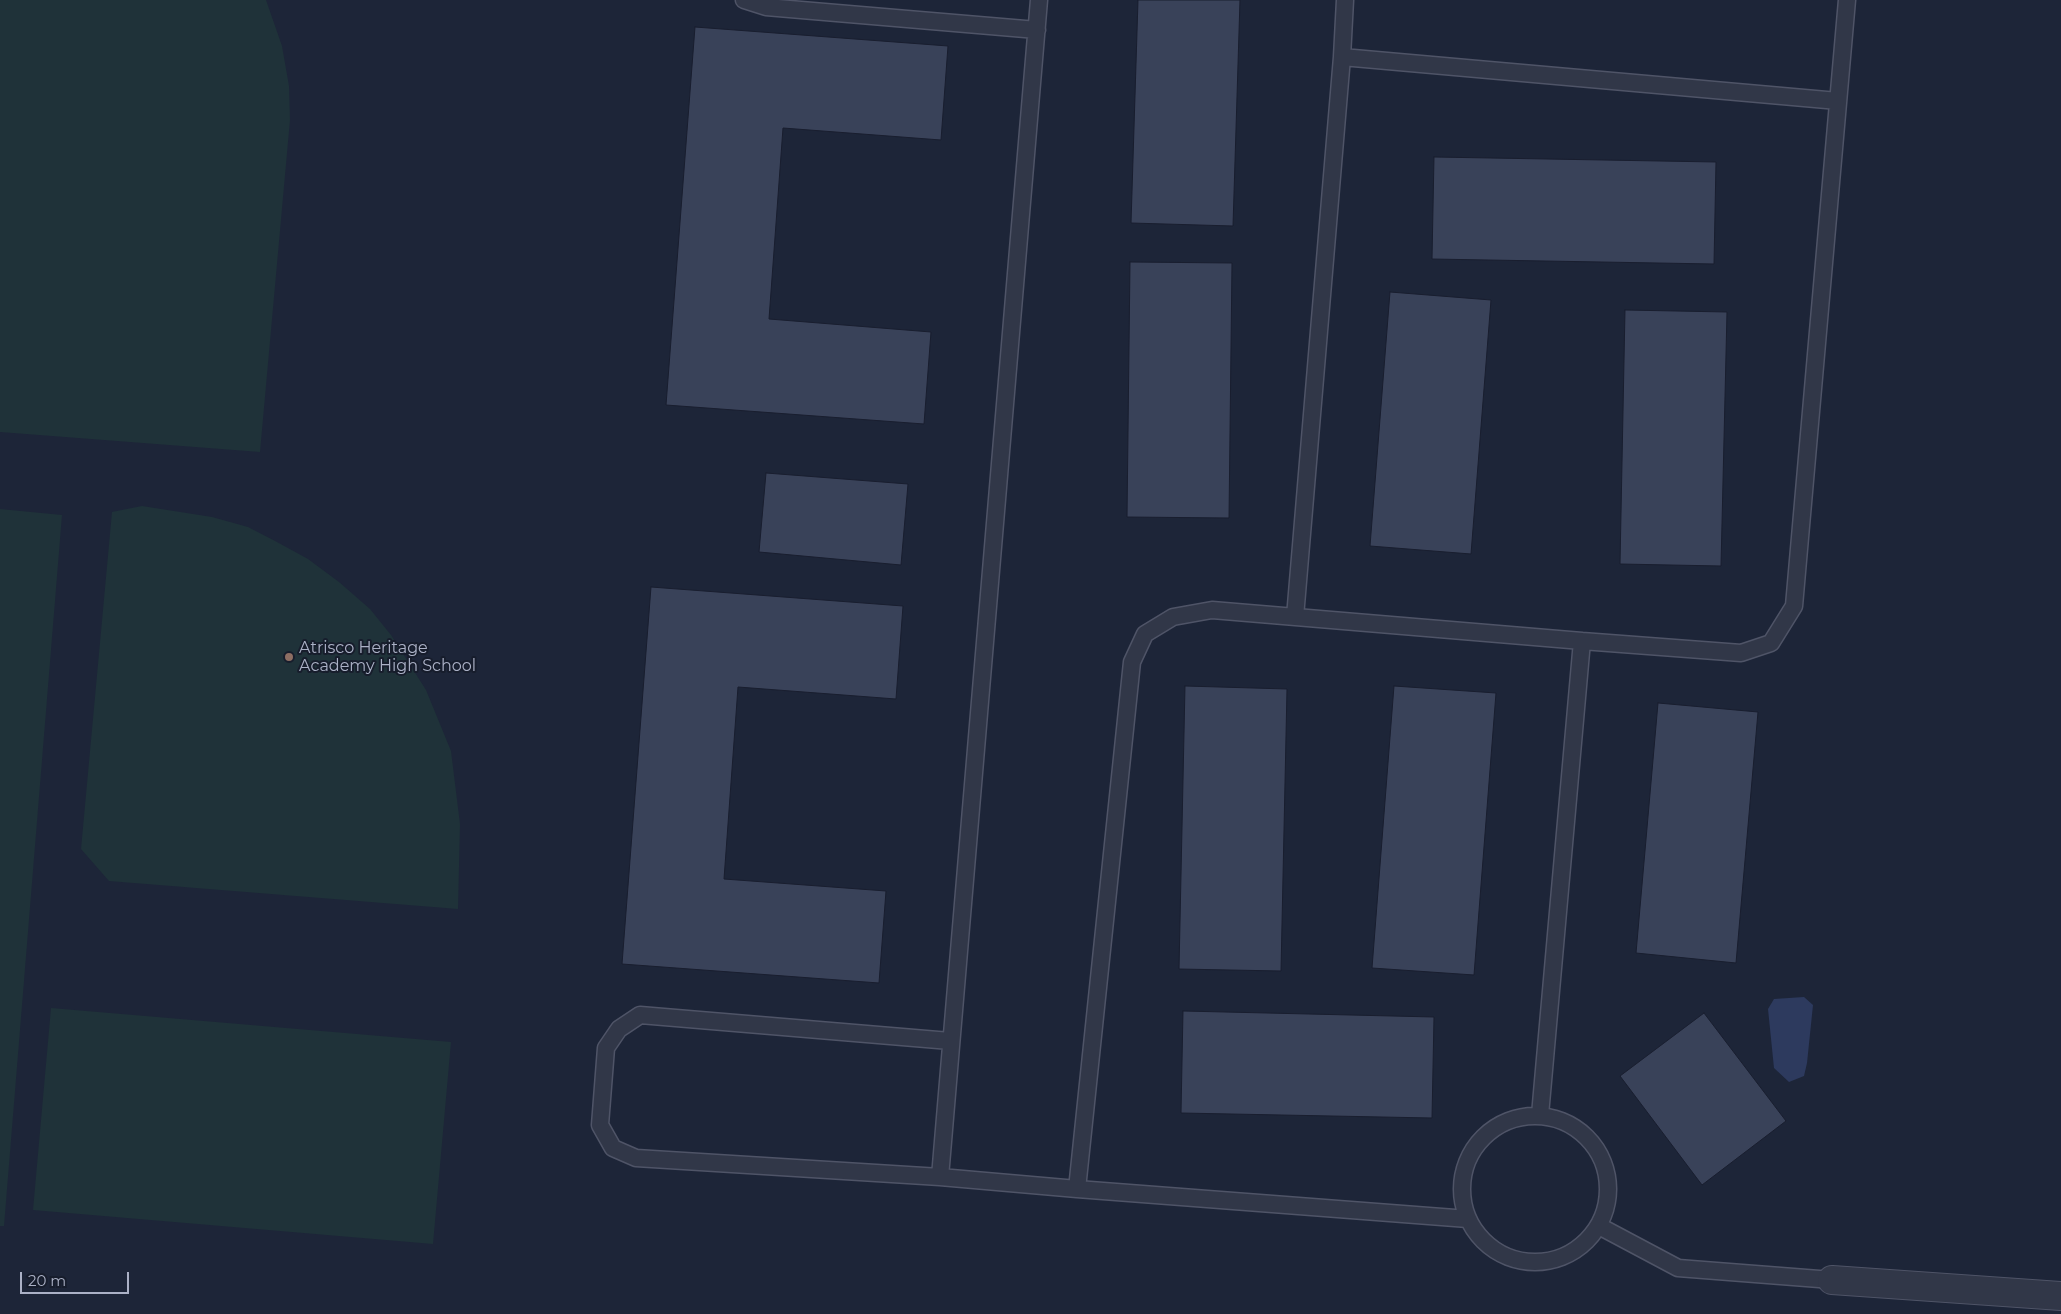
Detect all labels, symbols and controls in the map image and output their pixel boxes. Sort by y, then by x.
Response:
place label: Atrisco Heritage Academy High School [299,638,476,676]
marker: Atrisco Heritage Academy High School [283,651,295,663]
scale bar [22,1262,131,1294]
text: 20 m [28,1271,66,1290]

